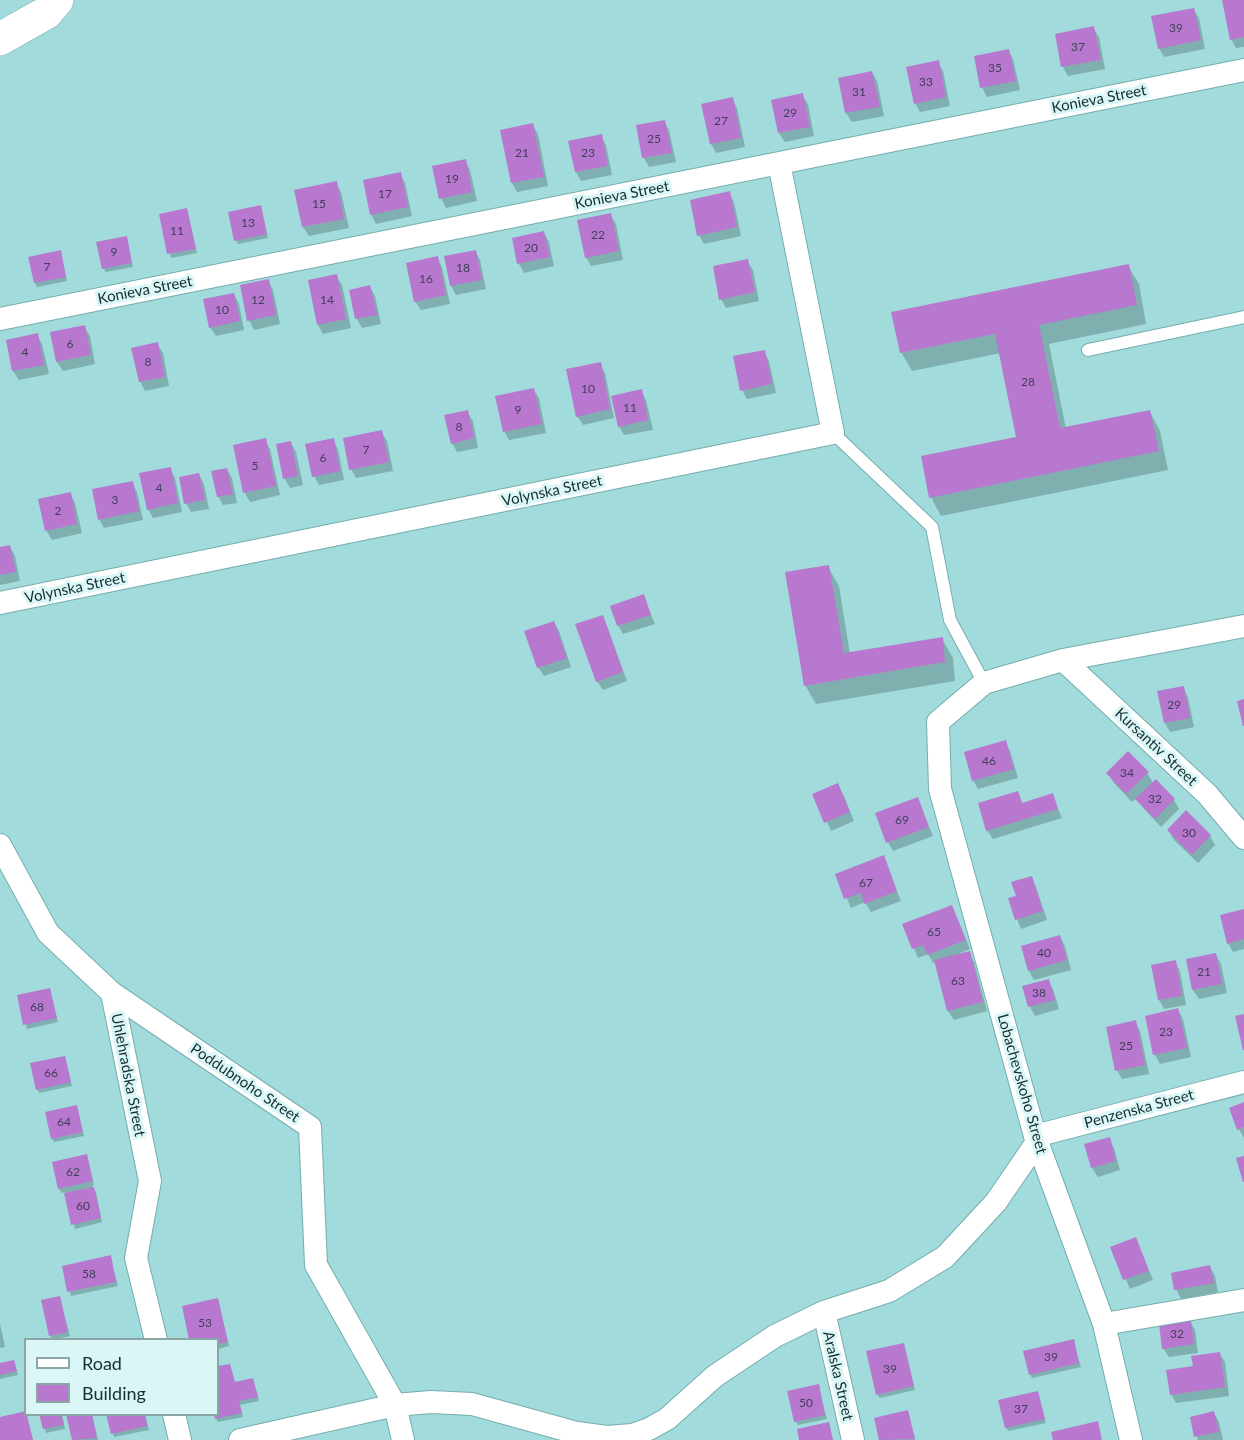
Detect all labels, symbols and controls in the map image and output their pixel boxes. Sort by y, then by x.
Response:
house number: 39 [1169,21,1183,35]
house number: 37 [1071,40,1085,54]
house number: 35 [988,61,1002,75]
house number: 33 [919,75,933,89]
street label: Konieva Street [1050,81,1148,117]
house number: 31 [852,85,866,99]
house number: 29 [783,106,797,120]
house number: 27 [714,114,728,128]
house number: 25 [647,132,661,146]
house number: 21 [515,146,529,160]
house number: 23 [581,146,595,160]
house number: 19 [445,172,459,186]
street label: Konieva Street [573,177,671,213]
house number: 17 [378,187,392,201]
house number: 15 [312,197,326,211]
house number: 13 [241,216,255,230]
house number: 11 [170,224,184,238]
house number: 22 [591,228,605,242]
house number: 20 [524,241,538,255]
house number: 9 [111,245,117,259]
house number: 7 [44,260,50,274]
house number: 18 [456,261,470,275]
street label: Konieva Street [96,272,194,308]
house number: 16 [419,272,433,286]
house number: 12 [251,293,265,307]
house number: 14 [320,293,334,307]
house number: 10 [215,303,229,317]
house number: 6 [67,337,73,351]
house number: 4 [22,345,28,359]
house number: 8 [145,355,151,369]
house number: 28 [1021,375,1035,389]
house number: 10 [581,382,595,396]
house number: 11 [623,401,637,415]
house number: 9 [515,403,521,417]
house number: 8 [456,420,462,434]
house number: 7 [363,443,369,457]
house number: 6 [320,451,326,465]
house number: 5 [252,459,258,473]
street label: Volynska Street [500,472,604,510]
house number: 4 [156,481,162,495]
house number: 3 [112,493,118,507]
house number: 2 [55,504,61,518]
street label: Volynska Street [23,569,127,607]
house number: 29 [1167,698,1181,712]
street label: Kursantiv Street [1111,704,1201,790]
house number: 46 [982,754,996,768]
house number: 34 [1120,766,1134,780]
house number: 32 [1148,792,1162,806]
house number: 69 [895,813,909,827]
house number: 30 [1182,826,1196,840]
house number: 67 [859,876,873,890]
house number: 65 [927,925,941,939]
house number: 40 [1037,946,1051,960]
house number: 21 [1197,965,1211,979]
house number: 63 [951,974,965,988]
house number: 38 [1032,986,1046,1000]
house number: 68 [30,1000,44,1014]
street label: Uhlehradska Street [107,1012,149,1138]
street label: Lobachevskoho Street [993,1012,1051,1156]
house number: 23 [1159,1025,1173,1039]
house number: 25 [1119,1039,1133,1053]
street label: Poddubnoho Street [187,1040,303,1126]
house number: 66 [44,1066,58,1080]
street label: Penzenska Street [1082,1086,1196,1132]
house number: 64 [57,1115,71,1129]
house number: 62 [66,1165,80,1179]
house number: 60 [76,1199,90,1213]
house number: 58 [82,1267,96,1281]
house number: 53 [198,1316,212,1330]
house number: 32 [1170,1327,1184,1341]
street label: Aralska Street [819,1329,857,1423]
legend [24,1338,219,1416]
house number: 39 [1044,1350,1058,1364]
text: Road [82,1352,122,1374]
house number: 39 [883,1362,897,1376]
text: Building [82,1382,146,1404]
house number: 50 [799,1396,813,1410]
house number: 37 [1014,1402,1028,1416]

